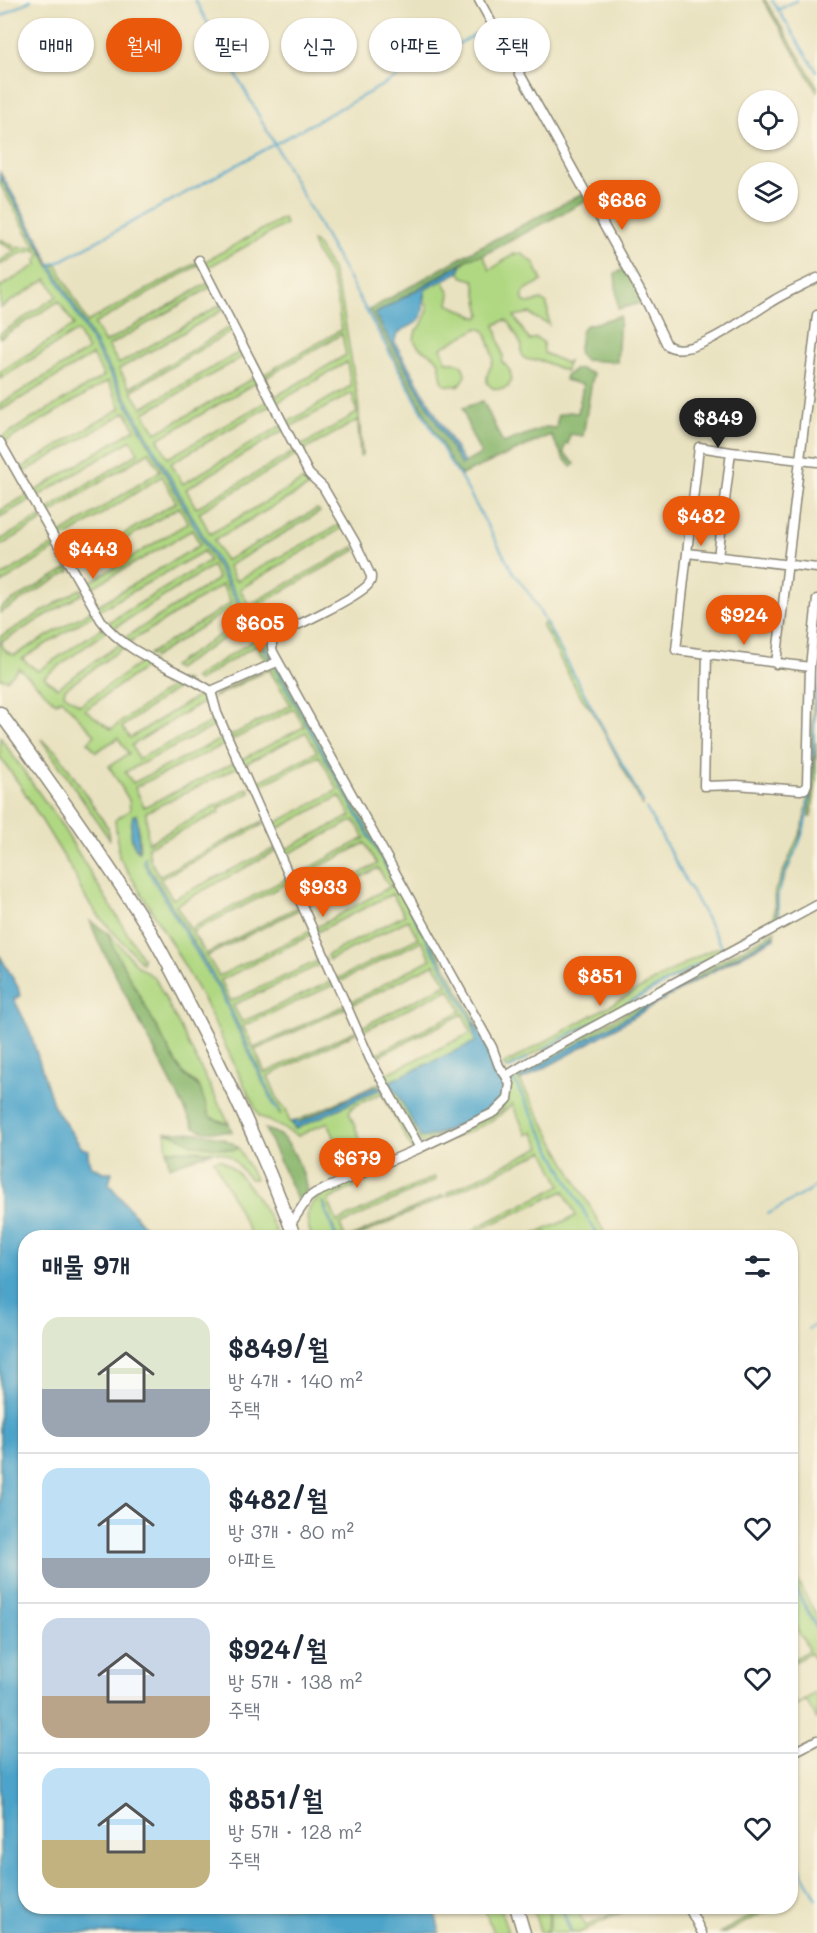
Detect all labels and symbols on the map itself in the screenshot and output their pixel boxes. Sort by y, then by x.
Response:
pin: $686 [586,180,658,231]
pin: $849 [682,398,754,449]
pin: $482 [665,496,737,547]
pin: $443 [57,529,129,580]
pin: $924 [708,595,780,646]
pin: $605 [224,603,296,654]
pin: $933 [287,867,359,918]
pin: $851 [564,956,636,1007]
pin: $679 [321,1138,393,1189]

